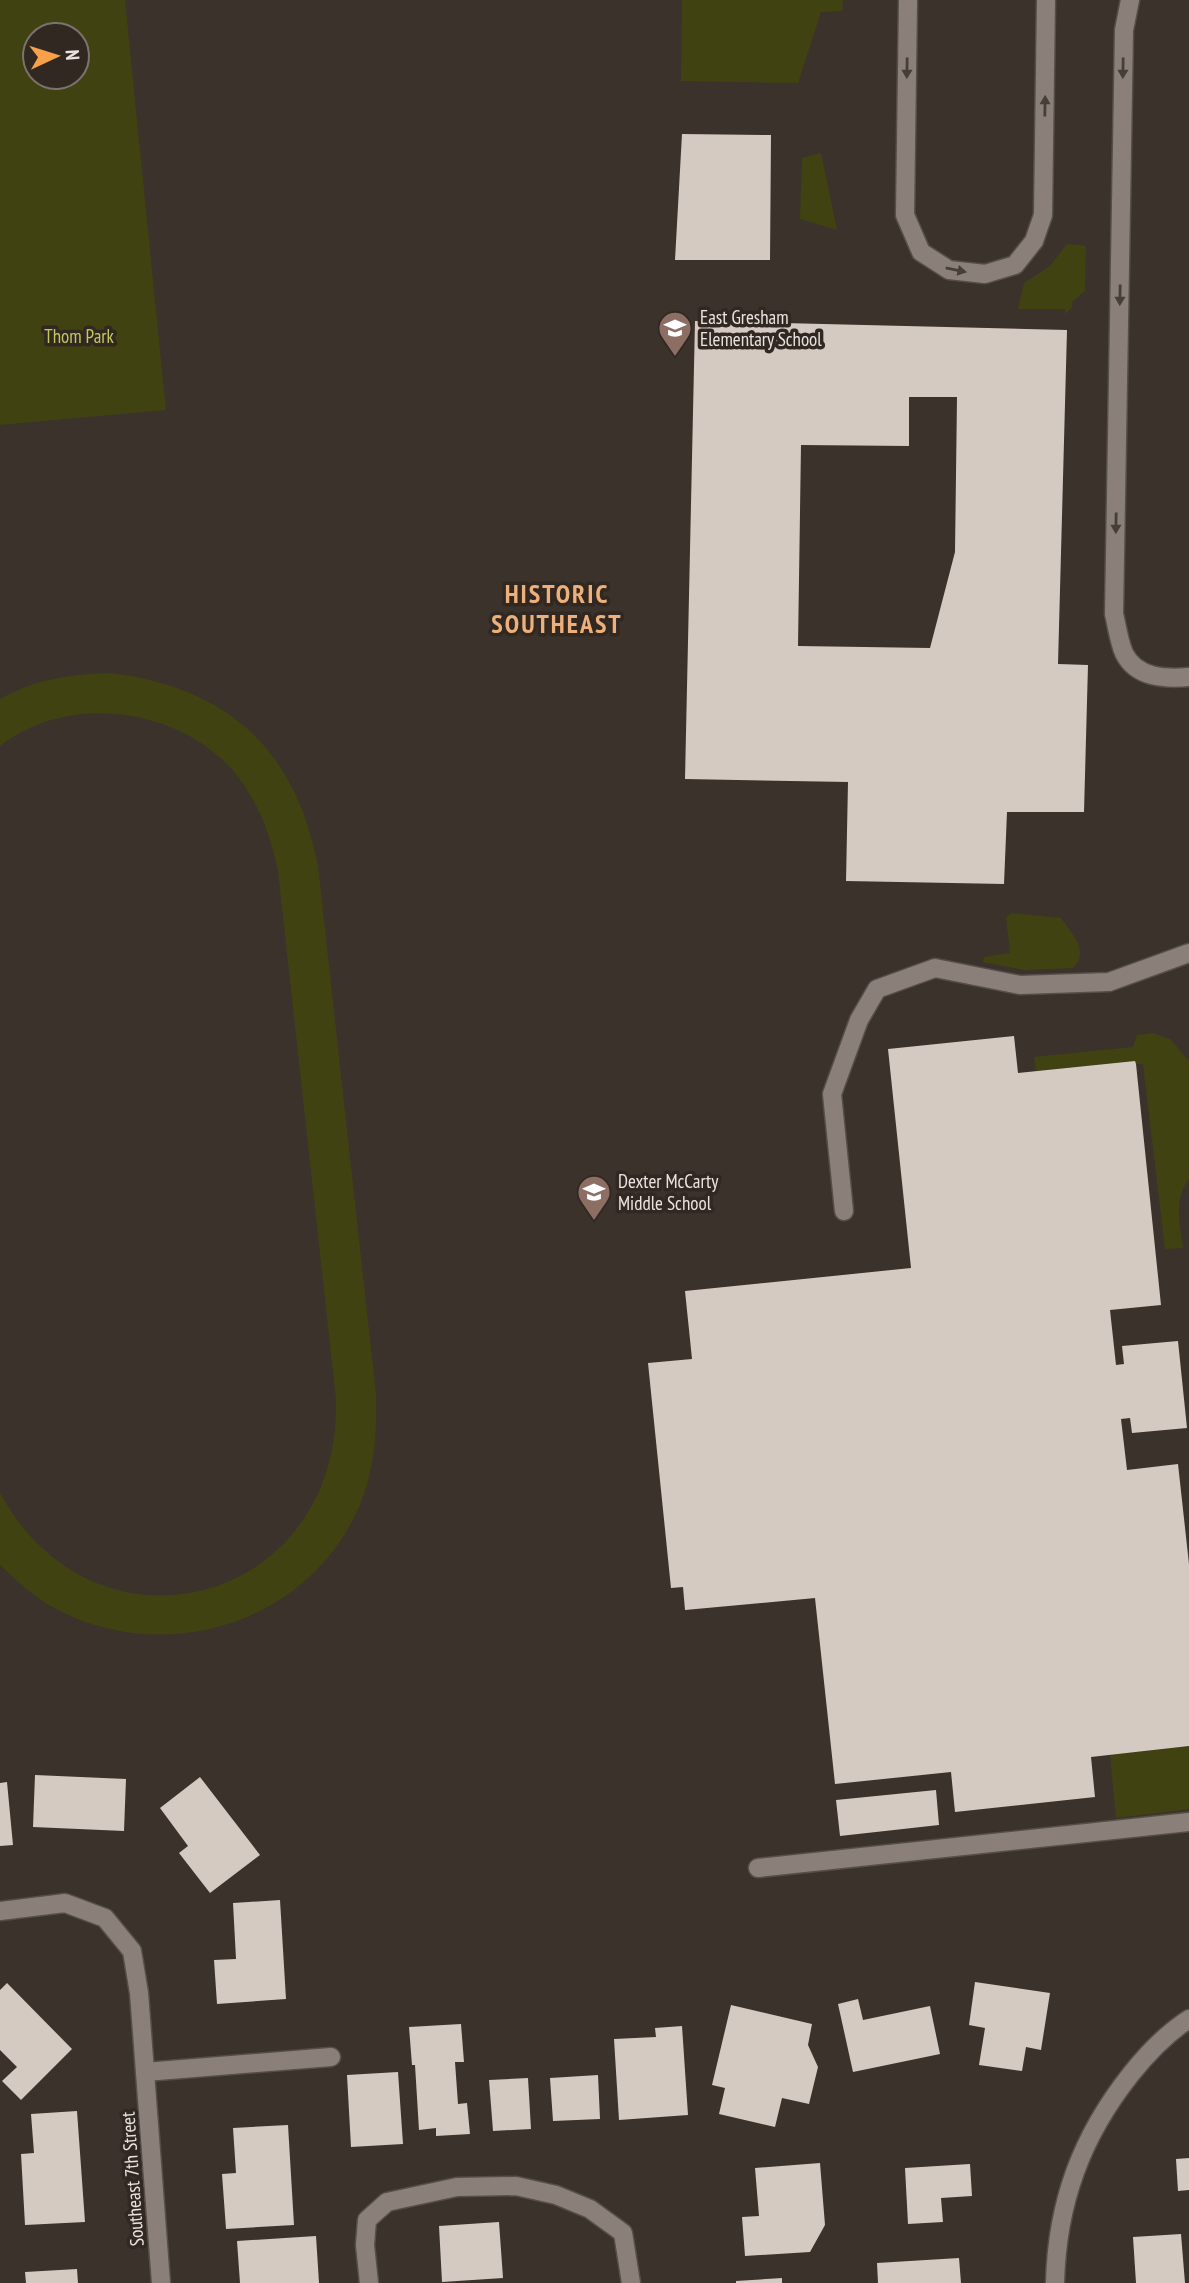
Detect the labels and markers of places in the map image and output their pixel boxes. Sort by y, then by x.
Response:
place label: East Gresham Elementary School [700,305,822,351]
school or university icon: East Gresham Elementary School [656,309,694,358]
place label: Dexter McCarty Middle School [618,1169,719,1215]
school or university icon: Dexter McCarty Middle School [575,1173,613,1222]

